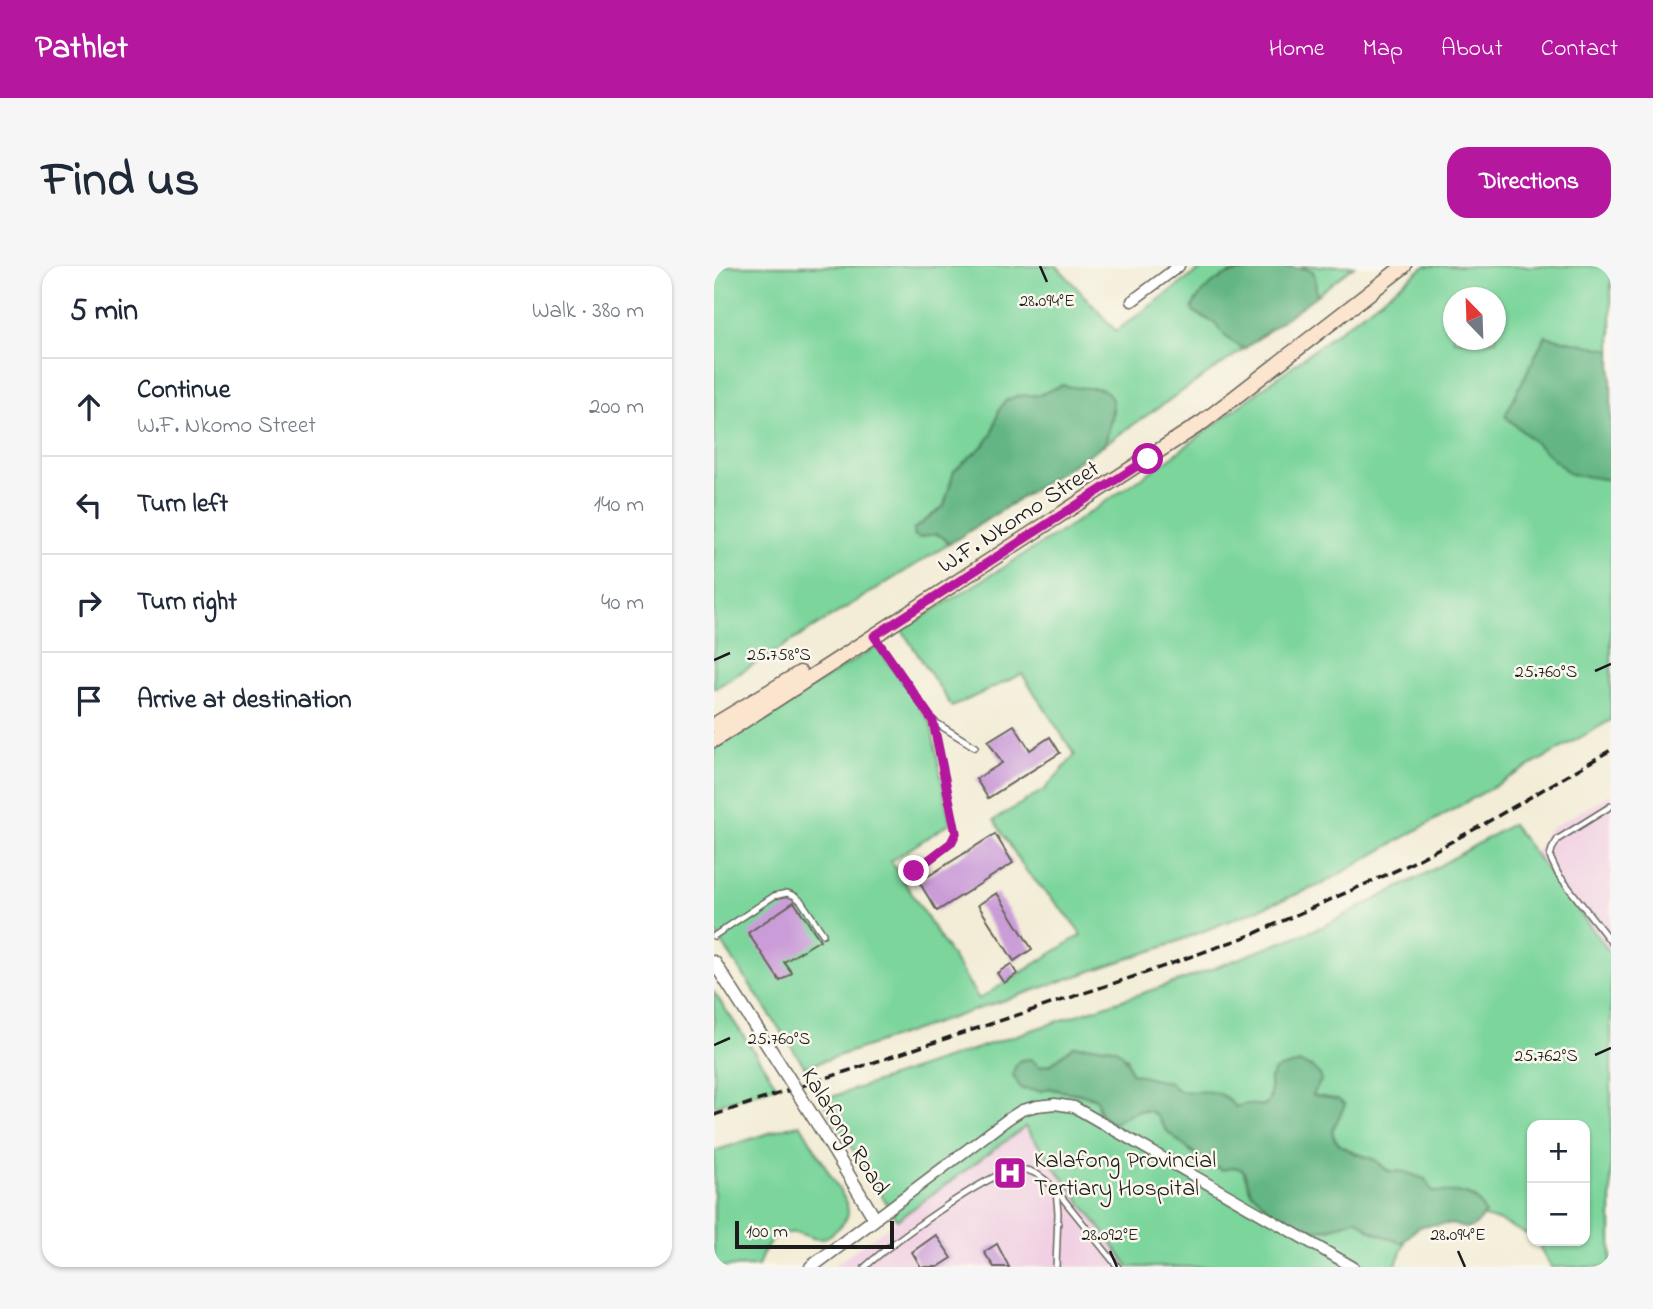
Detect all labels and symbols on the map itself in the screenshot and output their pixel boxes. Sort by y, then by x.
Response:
north arrow [1443,287,1506,350]
text: 28.094°E [1019,289,1075,315]
route start [1132,443,1163,474]
street label: W.F. Nkomo Street [932,453,1107,584]
text: 25.758°S [747,643,811,669]
text: 25.760°S [1515,660,1577,686]
route end [898,855,929,886]
text: 25.760°S [748,1027,810,1053]
text: 25.762°S [1514,1044,1578,1070]
street label: Kalafong Road [791,1062,897,1203]
place label: Kalafong Provincial Tertiary Hospital [1034,1144,1216,1208]
hospital icon: Kalafong Provincial Tertiary Hospital [991,1154,1029,1192]
scale bar [735,1218,894,1250]
text: 28.092°E [1081,1223,1139,1249]
text: 28.094°E [1430,1223,1486,1249]

